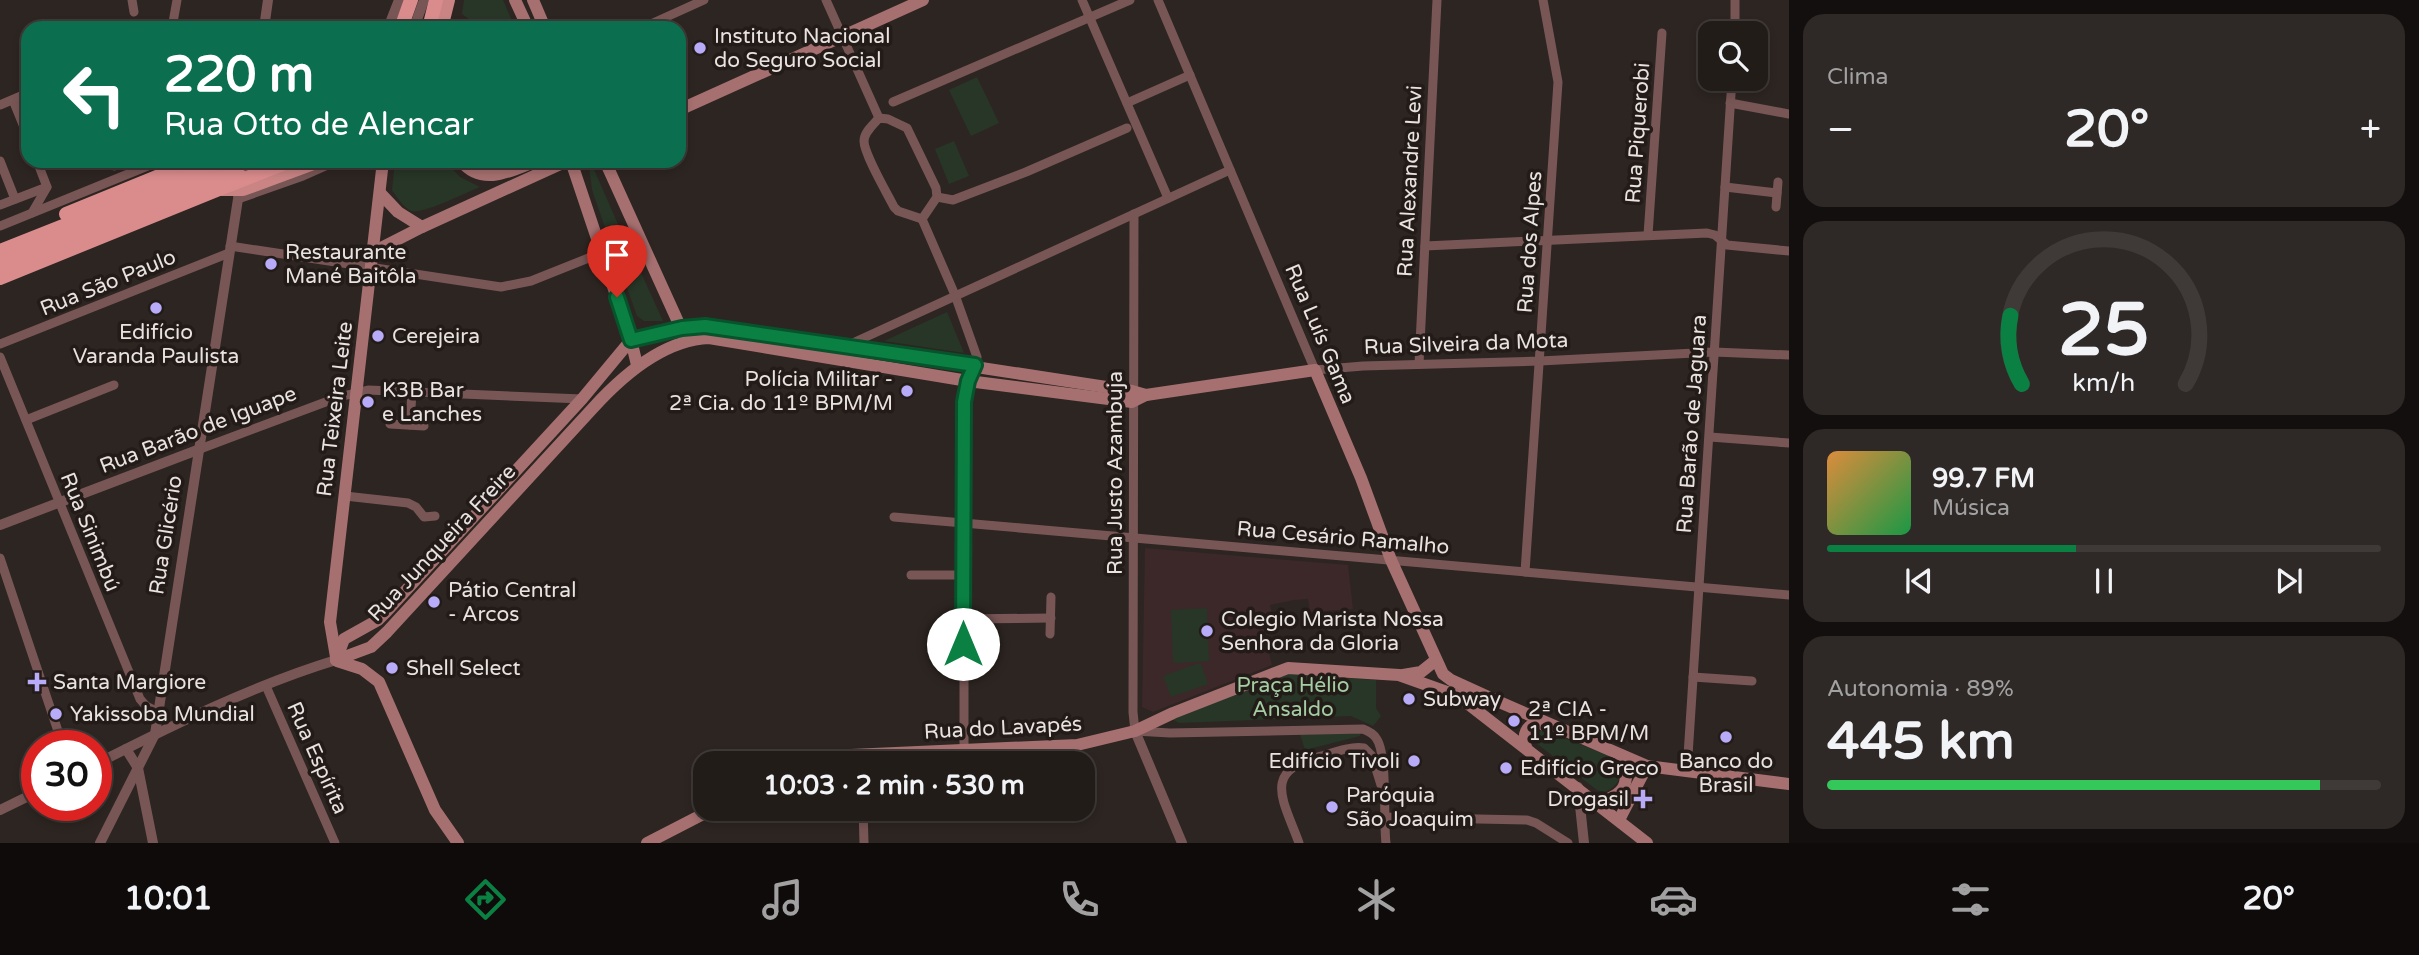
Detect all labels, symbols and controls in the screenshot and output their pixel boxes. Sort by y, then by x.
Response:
map controls [1698,21,1768,91]
button: search [1698,21,1768,91]
place label: Instituto Nacional do Seguro Social [714,24,890,73]
marker: Instituto Nacional do Seguro Social [692,40,708,56]
text: 220 m [164,46,314,105]
icon: left [49,49,140,140]
street label: Rua Piquerobi [1621,62,1655,204]
text: Clima [1827,63,1888,91]
street label: Rua Alexandre Levi [1392,84,1428,278]
text: 20° [2064,98,2149,161]
text: Rua Otto de Alencar [164,106,474,144]
text: − [1827,107,1854,153]
text: + [2360,107,2381,153]
street label: Rua dos Alpes [1513,170,1547,314]
pin [587,225,647,297]
icon: arrive [598,236,636,274]
place label: Restaurante Mané Baitôla [285,240,416,289]
street label: Rua São Paulo [37,244,179,322]
marker: Restaurante Mané Baitôla [263,256,279,272]
street label: Rua Luís Gama [1279,260,1361,408]
text: 25 [2058,287,2150,375]
marker: Edifício Varanda Paulista [148,300,164,316]
street label: Rua Barão de Jaguara [1672,314,1712,534]
place label: Edifício Varanda Paulista [73,320,239,369]
street label: Rua Teixeira Leite [312,320,358,498]
place label: Cerejeira [392,324,480,349]
marker: Cerejeira [370,328,386,344]
street label: Rua Silveira da Mota [1363,328,1569,360]
place label: Polícia Militar - 2ª Cia. do 11º BPM/M [669,367,893,416]
text: km/h [2073,368,2135,398]
street label: Rua Justo Azambuja [1103,371,1128,575]
place label: K3B Bar e Lanches [382,378,482,427]
street label: Rua Barão de Iguape [96,381,300,479]
marker: Polícia Militar - 2ª Cia. do 11º BPM/M [899,383,915,399]
marker: K3B Bar e Lanches [360,394,376,410]
street label: Rua Junqueira Freire [363,459,521,627]
text: 99.7 FM [1932,463,2035,494]
street label: Rua Sinimbú [55,469,125,595]
street label: Rua Glicério [144,474,188,596]
text: Música [1932,494,2010,522]
street label: Rua Cesário Ramalho [1236,516,1450,560]
icon: previous [1900,562,1938,600]
icon: pause [2085,562,2123,600]
icon: next [2270,562,2308,600]
place label: Pátio Central - Arcos [448,578,576,627]
marker: Pátio Central - Arcos [426,594,442,610]
position arrow [926,607,1000,681]
place label: Colegio Marista Nossa Senhora da Gloria [1221,607,1444,656]
marker: Colegio Marista Nossa Senhora da Gloria [1199,623,1215,639]
place label: Shell Select [406,656,521,681]
marker: Shell Select [384,660,400,676]
place label: Santa Margiore [53,670,206,695]
marker: Santa Margiore [27,672,47,692]
park label: Praça Hélio Ansaldo [1237,673,1349,722]
text: Autonomia · 89% [1827,675,2014,703]
place label: Subway [1423,687,1501,712]
marker: Subway [1401,691,1417,707]
place label: 2ª CIA - 11º BPM/M [1528,697,1649,746]
street label: Rua Espírita [281,698,353,818]
place label: Yakissoba Mundial [70,702,255,727]
marker: Yakissoba Mundial [48,706,64,722]
text: 445 km [1827,710,2015,773]
street label: Rua do Lavapés [923,711,1083,745]
marker: 2ª CIA - 11º BPM/M [1506,713,1522,729]
marker: Banco do Brasil [1718,729,1734,745]
speed limit sign: 30 [21,730,112,821]
place label: Edifício Tivoli [1268,749,1400,774]
place label: Banco do Brasil [1679,749,1773,798]
marker: Edifício Tivoli [1406,753,1422,769]
place label: Edifício Greco [1520,756,1659,781]
marker: Edifício Greco [1498,760,1514,776]
text: 10:03 · 2 min · 530 m [763,770,1025,801]
place label: Paróquia São Joaquim [1346,783,1474,832]
place label: Drogasil [1547,787,1629,812]
marker: Drogasil [1635,791,1651,807]
marker: Paróquia São Joaquim [1324,799,1340,815]
icon: directions [461,875,510,924]
icon: music [758,875,807,924]
icon: phone [1055,875,1104,924]
icon: climate [1352,875,1401,924]
icon: car [1649,875,1698,924]
icon: filters [1946,875,1995,924]
text: 10:01 [124,880,213,918]
text: 20° [2243,880,2295,918]

